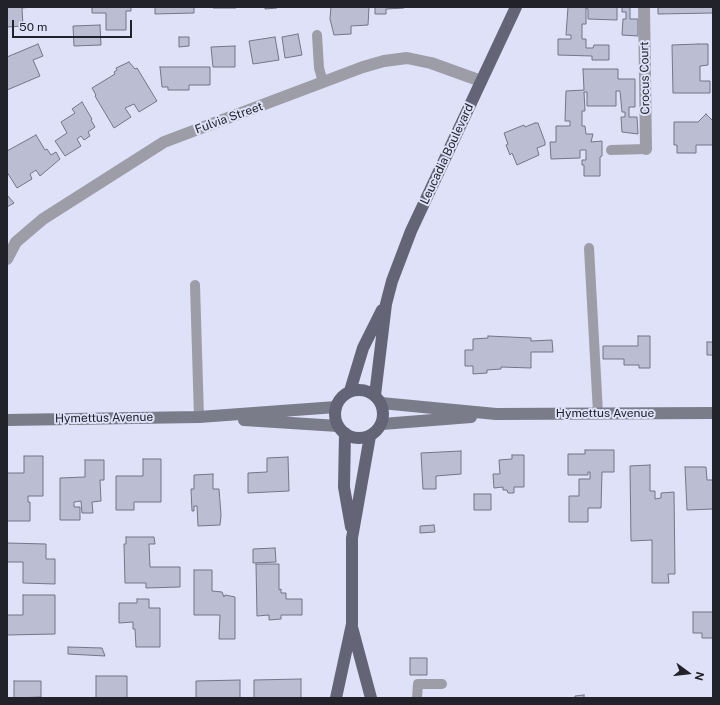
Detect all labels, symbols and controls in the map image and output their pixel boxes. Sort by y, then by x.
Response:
scale bar [14,12,134,38]
text: 50 m [19,20,47,34]
street label: Crocus Court [637,41,653,115]
street label: Fulvia Street [193,99,265,137]
street label: Leucadia Boulevard [417,101,477,207]
street label: Hymettus Avenue [556,406,654,420]
street label: Hymettus Avenue [55,410,153,426]
north arrow [668,653,708,693]
text: N [693,670,707,682]

